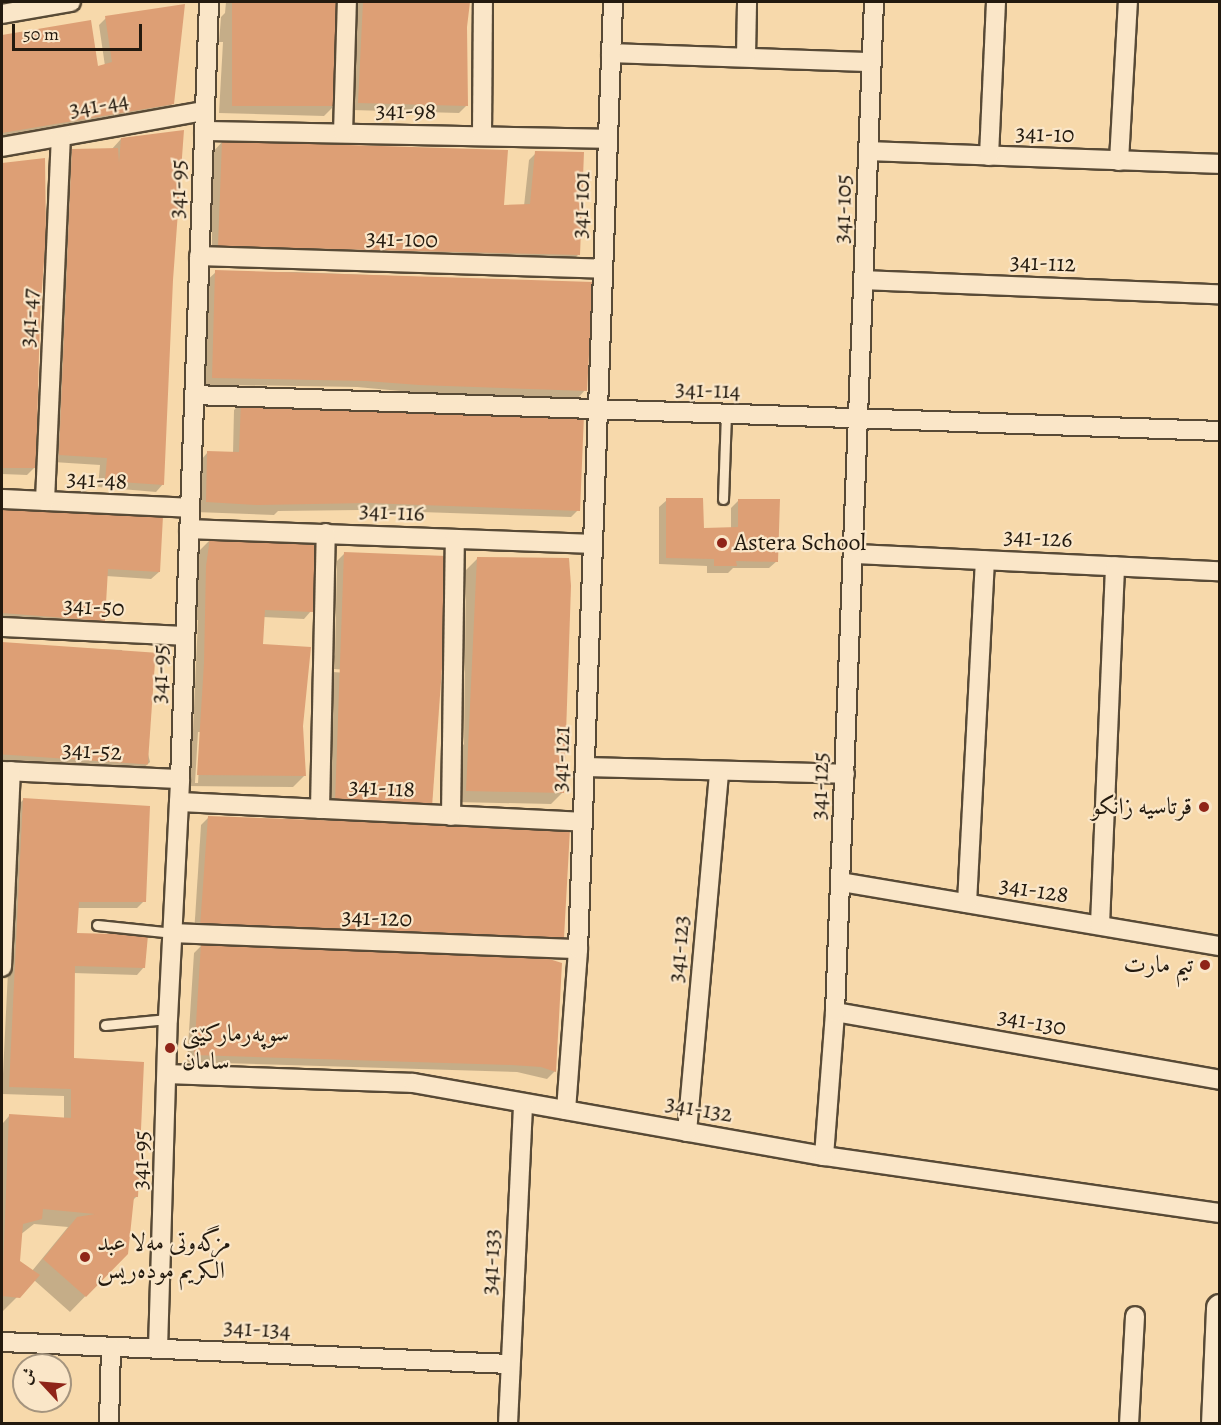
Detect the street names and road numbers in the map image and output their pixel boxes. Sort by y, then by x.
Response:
street label: 341-44 [67,86,131,124]
street label: 341-98 [375,96,437,126]
street label: 341-10 [1015,119,1075,149]
street label: 341-95 [163,159,193,219]
street label: 341-101 [565,171,597,239]
street label: 341-105 [827,174,859,244]
street label: 341-100 [366,223,438,255]
street label: 341-112 [1010,247,1076,279]
street label: 341-47 [13,288,45,348]
street label: 341-114 [675,374,741,406]
street label: 341-48 [66,464,128,496]
street label: 341-116 [358,496,426,528]
street label: 341-126 [1003,522,1073,554]
street label: 341-50 [63,591,125,623]
street label: 341-95 [145,644,175,704]
street label: 341-121 [545,726,577,792]
street label: 341-52 [61,735,123,767]
street label: 341-125 [804,751,836,821]
street label: 341-118 [348,772,416,804]
street label: 341-128 [997,870,1071,910]
street label: 341-120 [341,902,413,934]
street label: 341-123 [662,914,696,984]
street label: 341-130 [995,1002,1069,1042]
street label: 341-132 [663,1089,735,1129]
street label: 341-95 [126,1130,156,1190]
street label: 341-133 [475,1228,507,1296]
street label: 341-134 [223,1313,291,1345]

